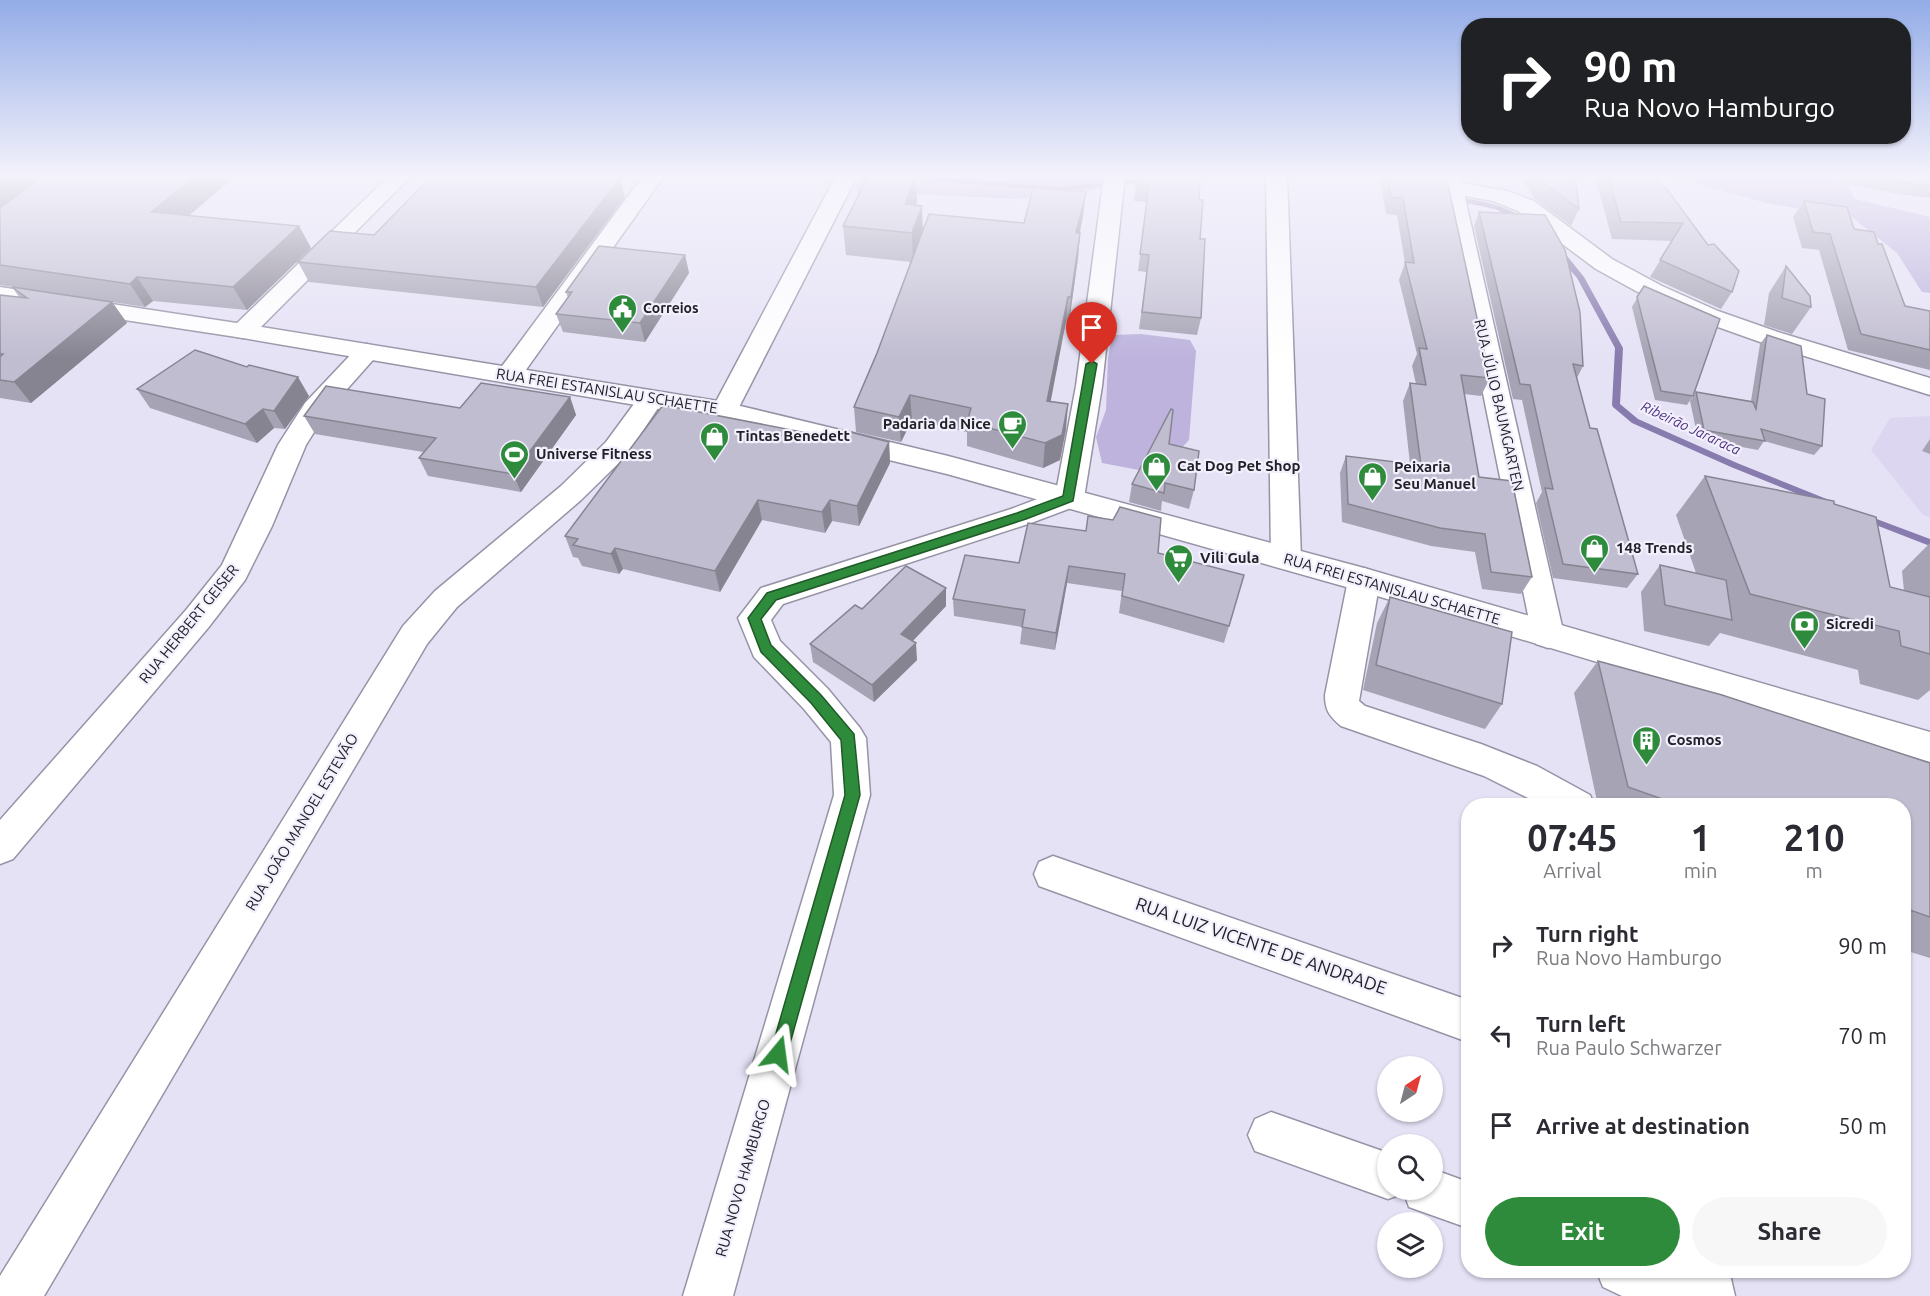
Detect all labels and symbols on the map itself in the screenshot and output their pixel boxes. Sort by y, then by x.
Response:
public building icon: Correios [606,292,638,334]
place label: Correios [643,300,699,316]
pin [1066,302,1117,364]
street label: RUA JÚLIO BAUMGARTEN [1471,317,1528,493]
street label: RUA FREI ESTANISLAU SCHAETTE [495,365,719,416]
water label: Ribeirão Jararaca [1639,398,1744,458]
cafe icon: Padaria da Nice [996,408,1028,450]
place label: Padaria da Nice [883,415,991,432]
shop icon: Tintas Benedett [699,420,731,462]
place label: Tintas Benedett [736,427,850,444]
sports icon: Universe Fitness [499,438,531,480]
place label: Universe Fitness [536,445,652,462]
shop icon: Cat Dog Pet Shop [1140,450,1172,492]
place label: Cat Dog Pet Shop [1177,457,1300,474]
place label: Peixaria Seu Manuel [1394,458,1476,492]
shop icon: Peixaria Seu Manuel [1357,460,1389,502]
shop icon: 148 Trends [1579,532,1611,574]
place label: 148 Trends [1616,539,1693,556]
supermarket icon: Vili Gula [1163,542,1195,584]
place label: Vili Gula [1200,549,1259,566]
street label: RUA FREI ESTANISLAU SCHAETTE [1282,549,1502,628]
street label: RUA HERBERT GEISER [135,561,242,686]
bank icon: Sicredi [1789,608,1821,650]
place label: Sicredi [1826,615,1874,632]
building icon: Cosmos [1630,724,1662,766]
street label: RUA JOÃO MANOEL ESTEVÃO [242,730,361,914]
place label: Cosmos [1667,731,1722,748]
street label: RUA LUIZ VICENTE DE ANDRADE [1133,893,1390,998]
position arrow [746,1022,810,1086]
north arrow [1377,1056,1443,1122]
street label: RUA NOVO HAMBURGO [712,1097,773,1259]

